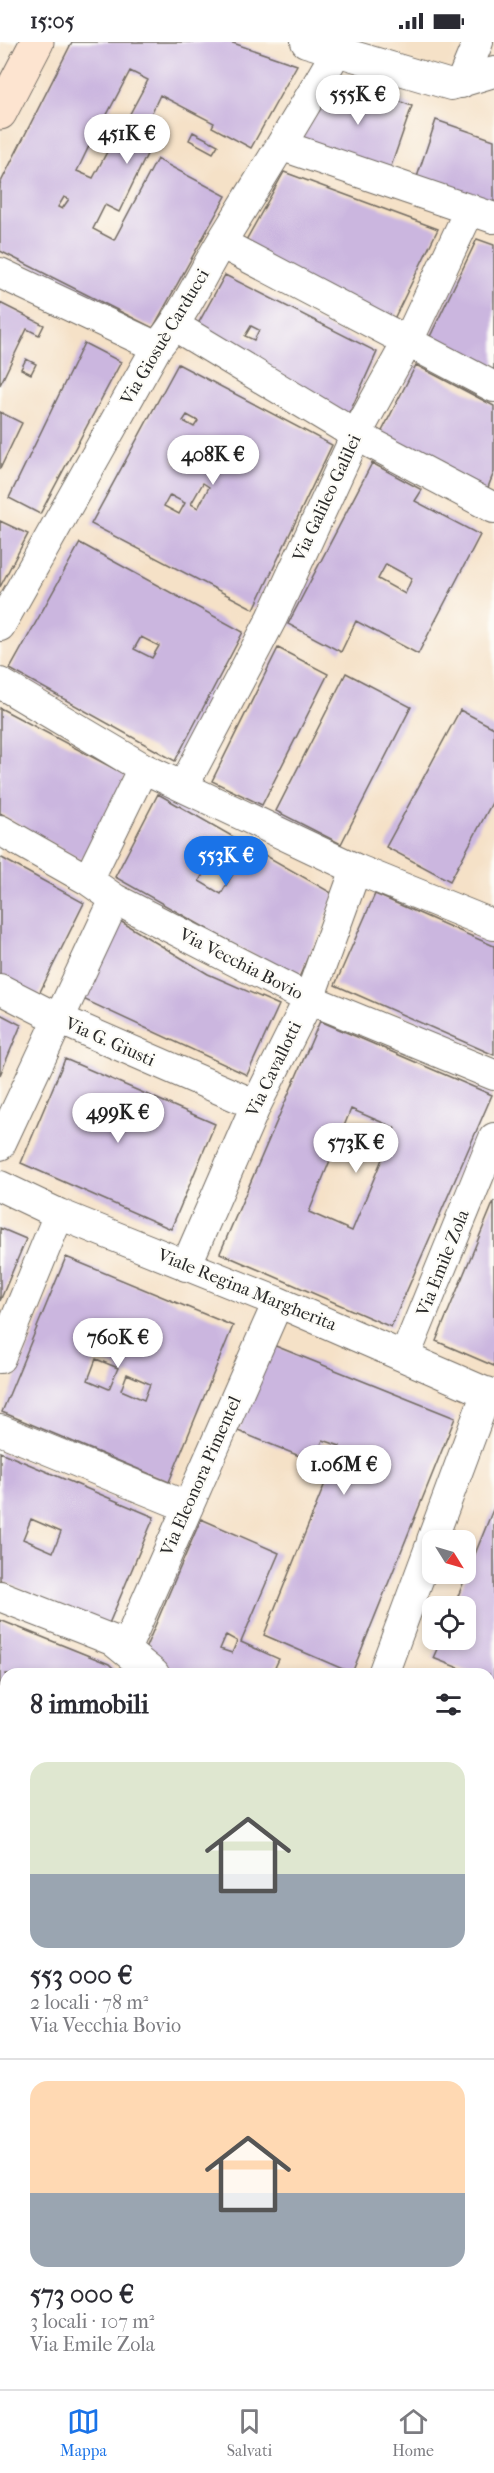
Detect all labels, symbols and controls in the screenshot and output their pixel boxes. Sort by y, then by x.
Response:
text: 15:05 [30,8,74,34]
pin: 555K € [309,75,407,126]
text: 555K € [330,83,386,106]
pin: 451K € [78,114,176,165]
text: 451K € [98,122,156,145]
street label: Via Giosuè Carducci [116,265,214,410]
street label: Via Galileo Galilei [288,431,366,566]
pin: 408K € [164,435,262,486]
text: 408K € [181,443,245,466]
pin: 553K € [177,836,275,887]
text: 553K € [198,844,254,867]
street label: Via Vecchia Bovio [175,923,306,1004]
street label: Via G. Giusti [61,1013,159,1071]
street label: Via Cavallotti [241,1017,306,1121]
pin: 499K € [69,1093,167,1144]
text: 499K € [86,1101,150,1124]
pin: 573K € [307,1123,405,1174]
text: 573K € [327,1131,385,1154]
street label: Via Emile Zola [412,1206,474,1320]
street label: Viale Regina Margherita [154,1244,340,1336]
pin: 760K € [69,1318,167,1369]
text: 760K € [87,1326,149,1349]
street label: Via Eleonora Pimentel [156,1393,246,1560]
pin: 1.06M € [289,1445,399,1496]
text: 1.06M € [310,1453,378,1476]
north arrow [422,1530,476,1584]
map controls [422,1530,476,1650]
button: locate [422,1596,476,1650]
icon: filters [432,1688,465,1721]
text: 8 immobili [30,1689,149,1720]
icon: home [194,1801,302,1909]
text: 553 000 € [30,1960,133,1991]
text: 2 locali · 78 m² [30,1991,148,2014]
text: Via Vecchia Bovio [30,2014,181,2037]
icon: home [194,2120,302,2228]
text: 573 000 € [30,2279,134,2310]
text: 3 locali · 107 m² [30,2310,154,2333]
text: Via Emile Zola [30,2333,155,2356]
tab: Mappa [60,2405,107,2460]
tab: Salvati [227,2405,272,2460]
tab: Home [392,2405,434,2460]

